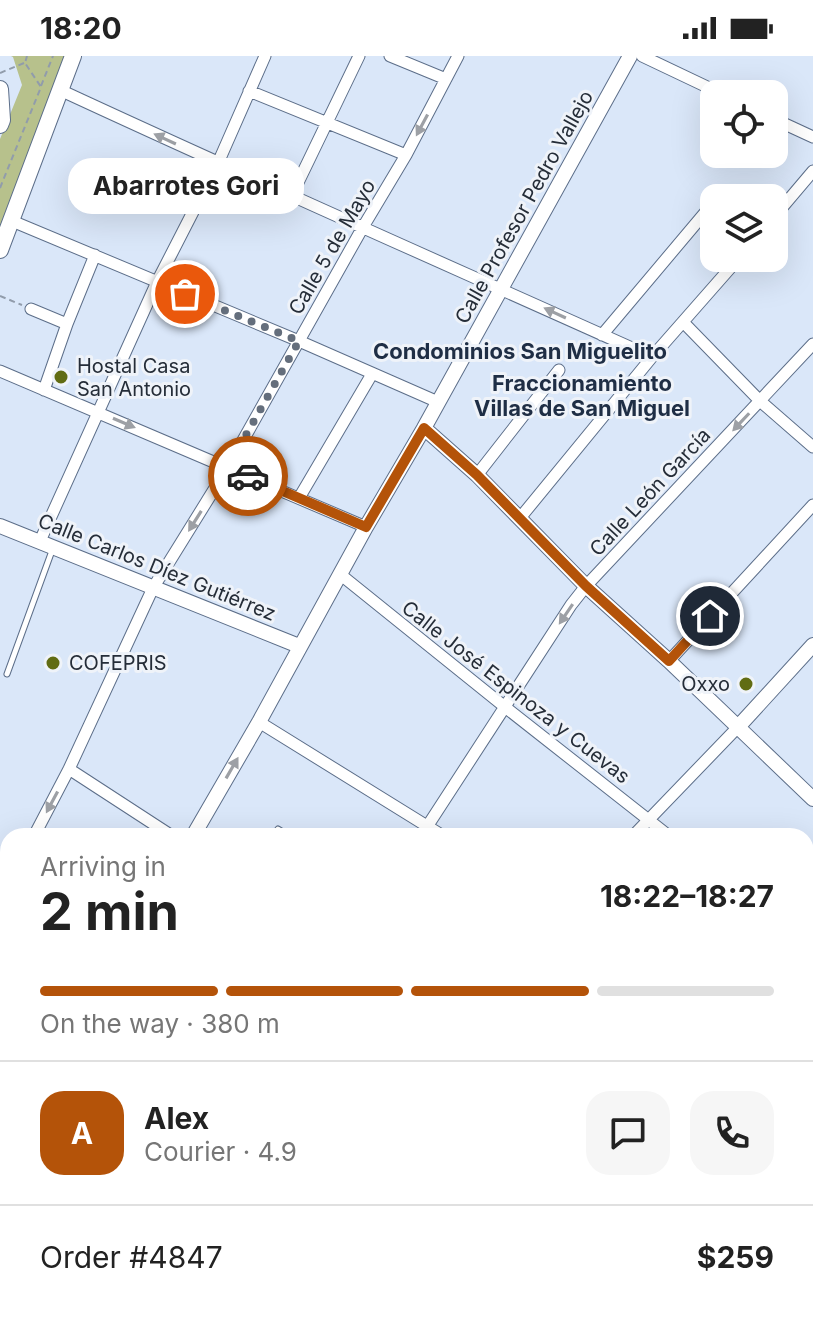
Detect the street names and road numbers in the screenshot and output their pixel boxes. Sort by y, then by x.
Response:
street label: Calle Profesor Pedro Vallejo [450,86,598,328]
street label: Calle 5 de Mayo [284,175,380,319]
street label: Calle León García [585,423,715,561]
street label: Calle Carlos Díez Gutiérrez [35,508,279,626]
street label: Calle José Espinoza y Cuevas [397,596,635,788]

